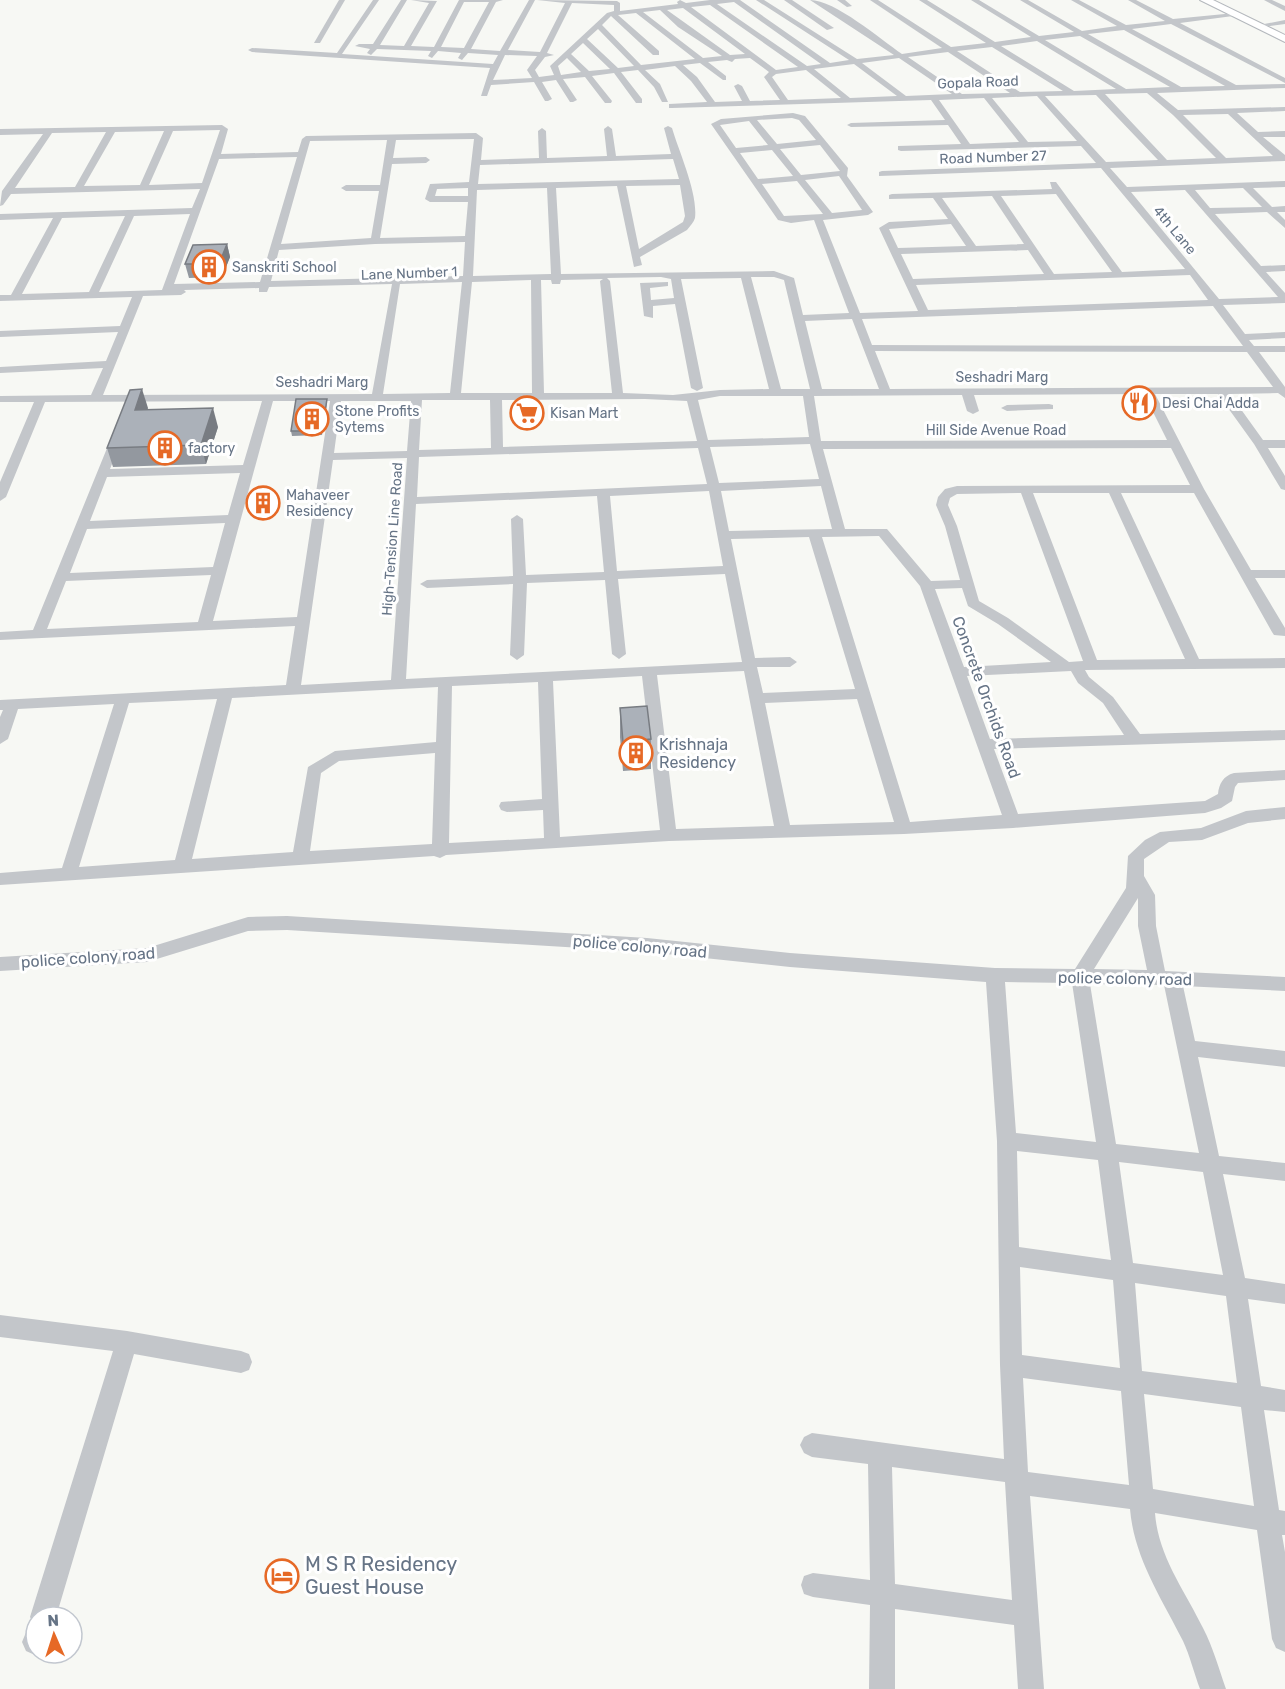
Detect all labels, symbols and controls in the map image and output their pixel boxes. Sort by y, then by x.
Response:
street label: Gopala Road [937,73,1019,92]
street label: Road Number 27 [939,147,1047,168]
street label: 4th Lane [1149,203,1200,258]
building icon: Sanskriti School [191,249,227,285]
place label: Sanskriti School [232,259,337,276]
street label: Lane Number 1 [360,263,458,284]
street label: Seshadri Marg [956,369,1048,386]
street label: Seshadri Marg [276,374,368,391]
restaurant icon: Desi Chai Adda [1121,385,1157,421]
supermarket icon: Kisan Mart [509,395,545,431]
place label: Desi Chai Adda [1162,395,1259,412]
building icon: Stone Profits Sytems [294,401,330,437]
place label: Stone Profits Sytems [335,403,419,436]
place label: Kisan Mart [550,405,619,422]
street label: Hill Side Avenue Road [926,422,1066,439]
building icon: factory [147,430,183,466]
place label: factory [188,440,236,457]
street label: High-Tension Line Road [379,462,406,616]
building icon: Mahaveer Residency [245,485,281,521]
place label: Mahaveer Residency [286,487,354,520]
street label: Concrete Orchids Road [948,614,1025,781]
building icon: Krishnaja Residency [618,735,654,771]
place label: Krishnaja Residency [659,735,736,772]
street label: police colony road [572,931,708,962]
street label: police colony road [20,943,156,972]
street label: police colony road [1058,968,1192,989]
place label: M S R Residency Guest House [305,1552,457,1599]
hotel icon: M S R Residency Guest House [264,1558,300,1594]
north arrow [24,1605,84,1665]
text: N [47,1611,59,1630]

